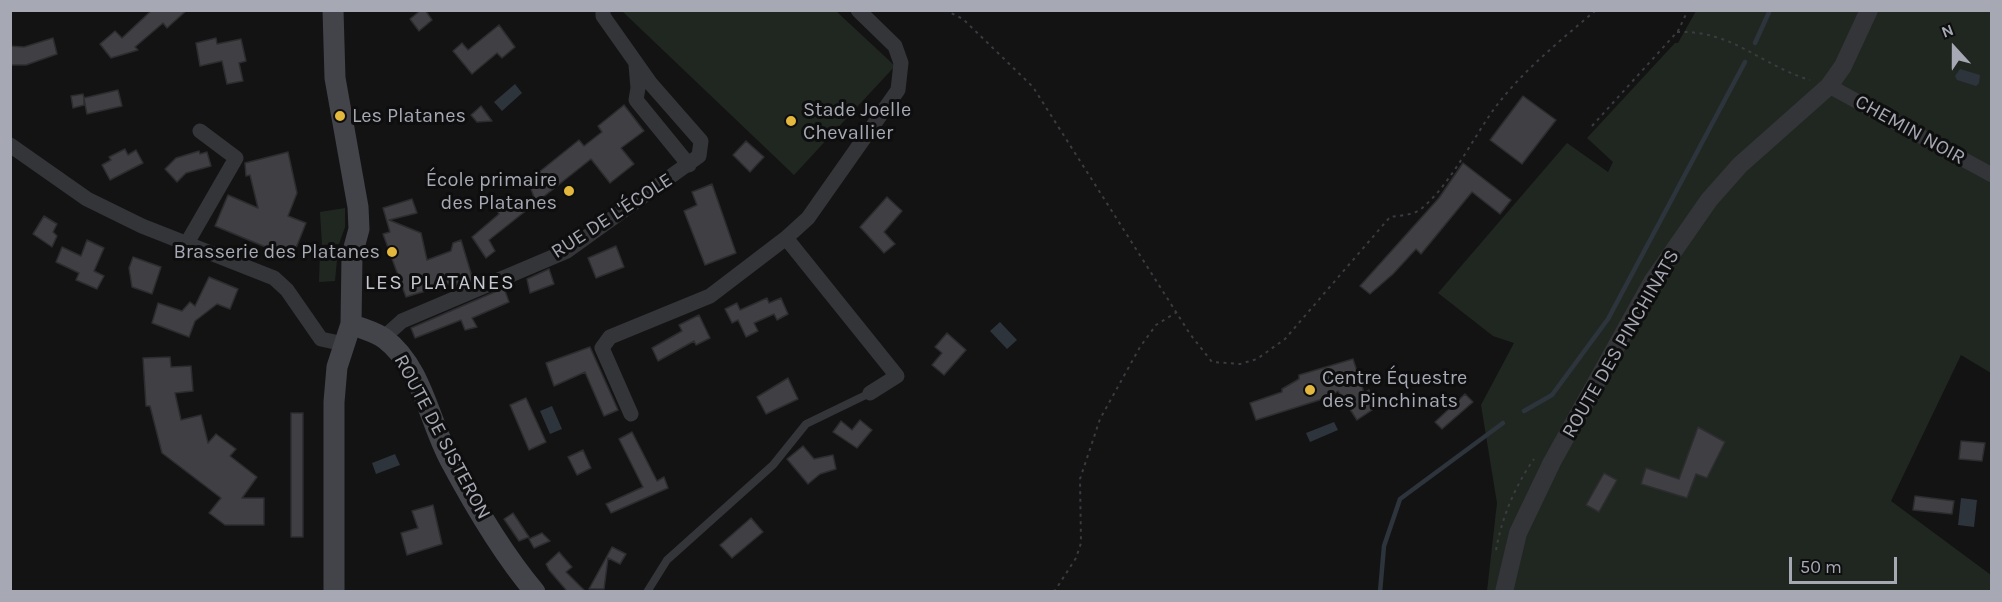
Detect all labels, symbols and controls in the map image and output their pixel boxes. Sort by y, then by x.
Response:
north arrow [1924,18,1984,78]
text: N [1939,20,1956,42]
street label: CHEMIN NOIR [1851,90,1969,170]
place label: Stade Joelle Chevallier [803,98,911,145]
place label: Les Platanes [352,104,466,128]
marker: Les Platanes [333,109,347,123]
marker: Stade Joelle Chevallier [784,114,798,128]
place label: École primaire des Platanes [426,168,557,215]
street label: RUE DE L'ÉCOLE [547,168,677,264]
marker: École primaire des Platanes [562,184,576,198]
place label: Brasserie des Platanes [173,240,380,264]
marker: Brasserie des Platanes [385,245,399,259]
street label: ROUTE DES PINCHINATS [1557,246,1685,442]
district label: LES PLATANES [365,270,515,296]
street label: ROUTE DE SISTERON [388,350,496,524]
place label: Centre Équestre des Pinchinats [1322,366,1467,413]
marker: Centre Équestre des Pinchinats [1303,383,1317,397]
scale bar [1792,545,1900,583]
text: 50 m [1800,556,1842,578]

